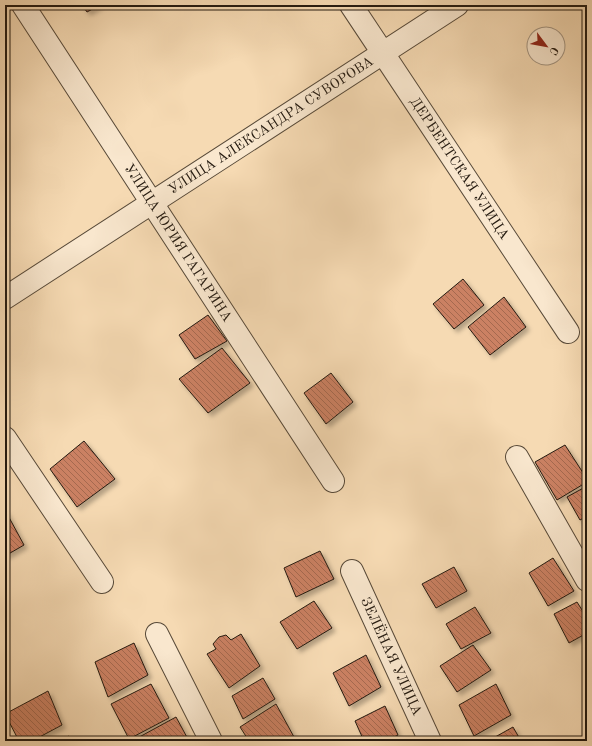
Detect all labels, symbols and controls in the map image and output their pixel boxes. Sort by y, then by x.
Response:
north arrow [526,26,566,66]
text: С [547,45,560,56]
street label: УЛИЦА АЛЕКСАНДРА СУВОРОВА [166,54,376,197]
street label: ДЕРБЕНТСКАЯ УЛИЦА [407,95,512,242]
street label: УЛИЦА ЮРИЯ ГАГАРИНА [122,162,235,325]
street label: ЗЕЛЁНАЯ УЛИЦА [358,595,424,718]

